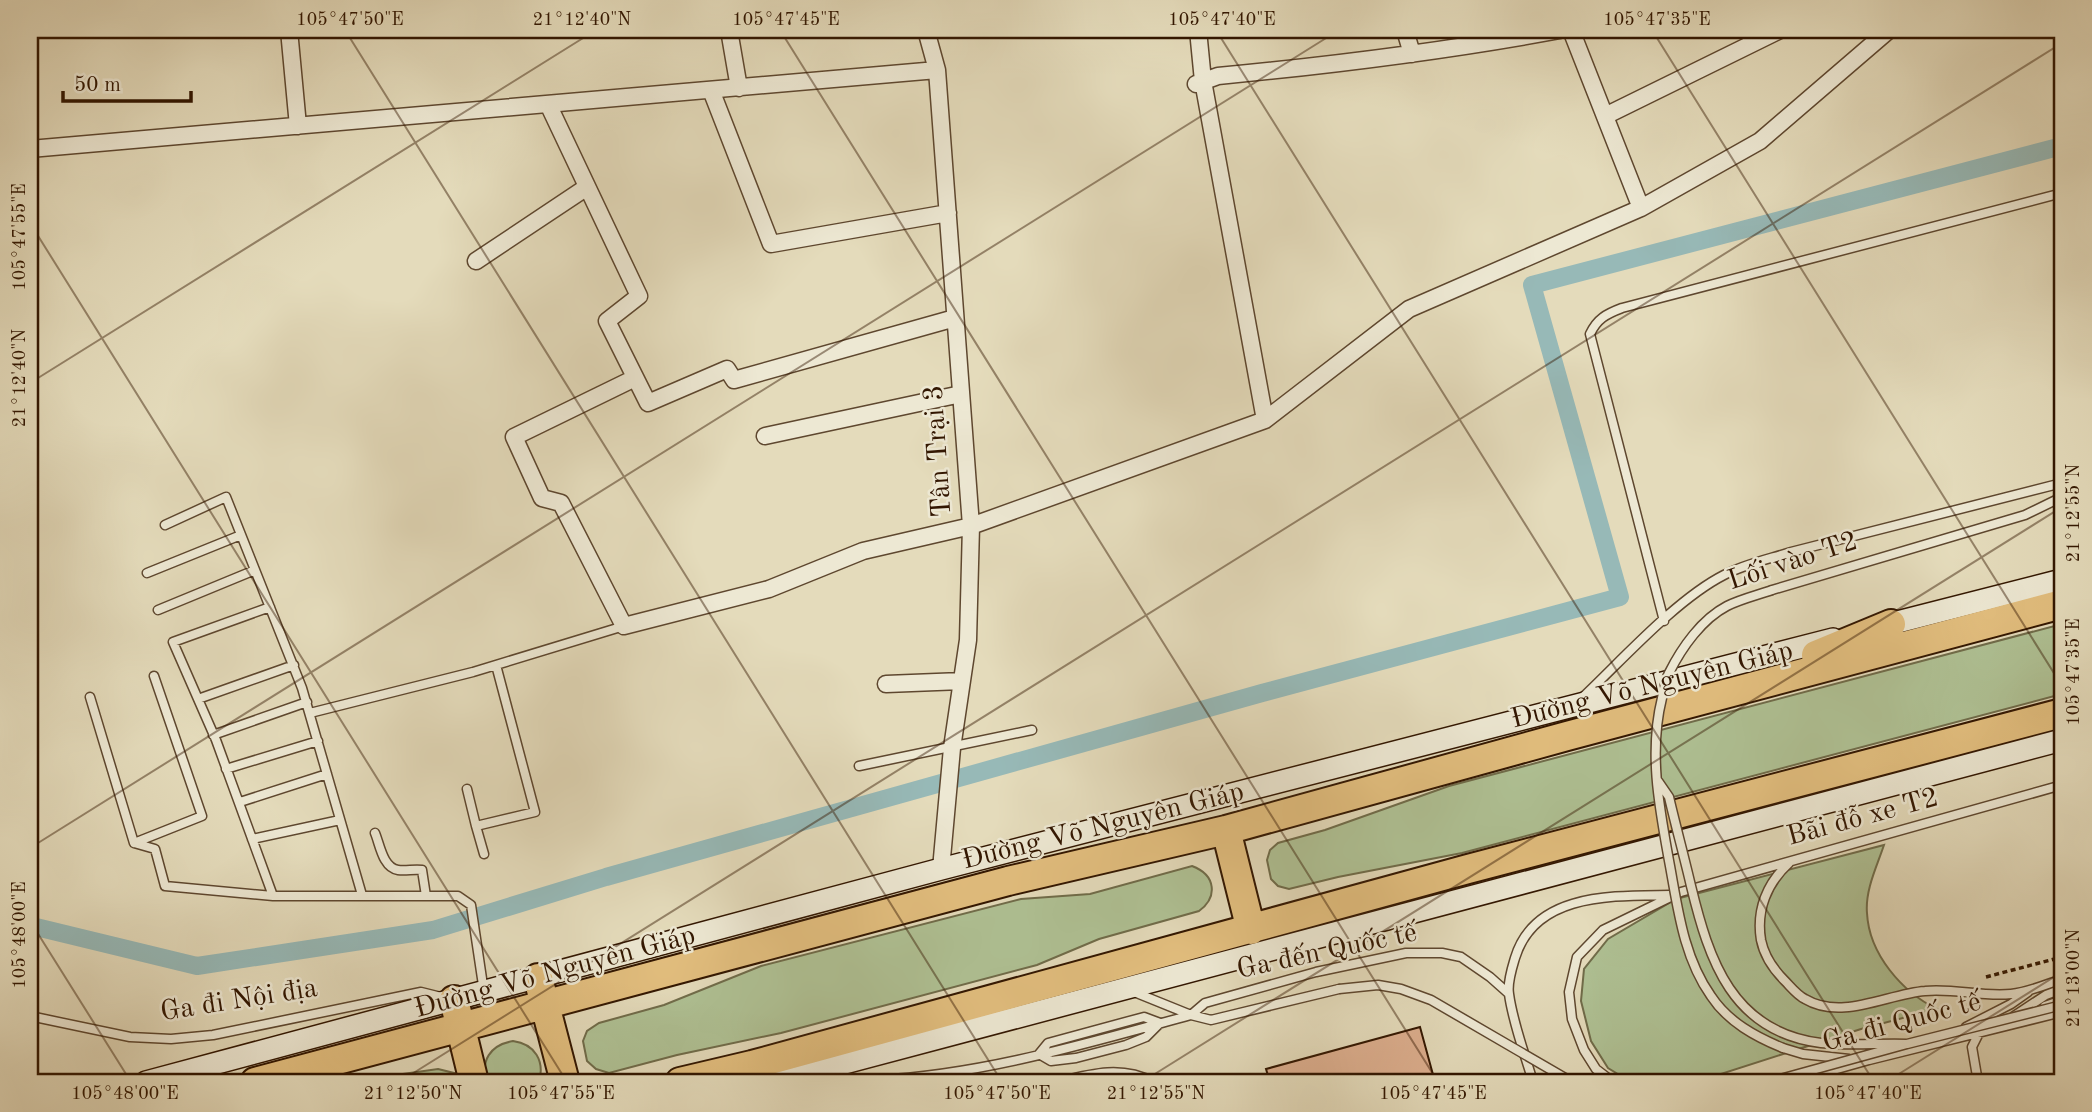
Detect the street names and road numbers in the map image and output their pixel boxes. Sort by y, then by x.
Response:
street label: Tân Trại 3 [920,384,958,518]
street label: Lối vào T2 [1724,527,1861,596]
street label: Đường Võ Nguyên Giáp [1508,637,1796,735]
street label: Đường Võ Nguyên Giáp [959,778,1247,876]
street label: Bãi đỗ xe T2 [1784,782,1942,852]
street label: Ga đến Quốc tế [1234,918,1422,985]
street label: Đường Võ Nguyên Giáp [411,922,699,1024]
street label: Ga đi Nội địa [158,975,320,1027]
street label: Ga đi Quốc tế [1819,987,1986,1058]

